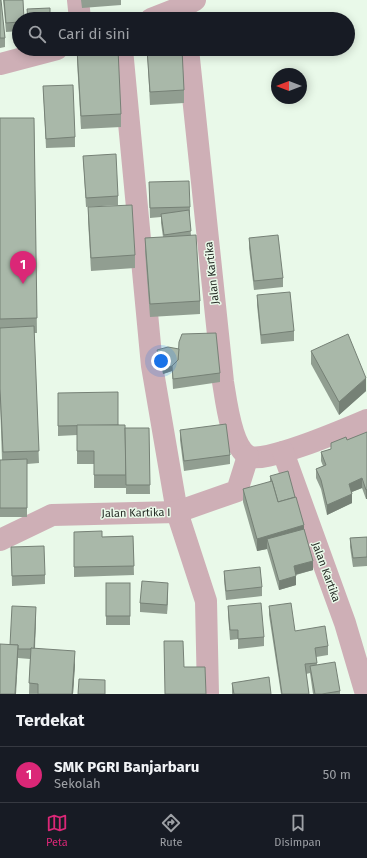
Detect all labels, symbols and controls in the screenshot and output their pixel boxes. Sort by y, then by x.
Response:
search box [12,12,355,56]
icon: search [26,23,48,45]
text: Cari di sini [58,25,130,43]
north arrow [271,68,307,104]
street label: Jalan Kartika [202,241,222,305]
pin: 1 [10,251,36,284]
your location [151,351,171,371]
street label: Jalan Kartika I [101,506,171,520]
street label: Jalan Kartika [309,540,343,604]
text: Terdekat [16,710,85,731]
text: SMK PGRI Banjarbaru [54,758,199,776]
text: 1 [26,767,32,782]
text: 50 m [323,767,351,782]
text: Sekolah [54,776,101,791]
tab: Peta [46,812,68,849]
tab: Rute [160,812,183,849]
tab: Disimpan [274,812,321,849]

